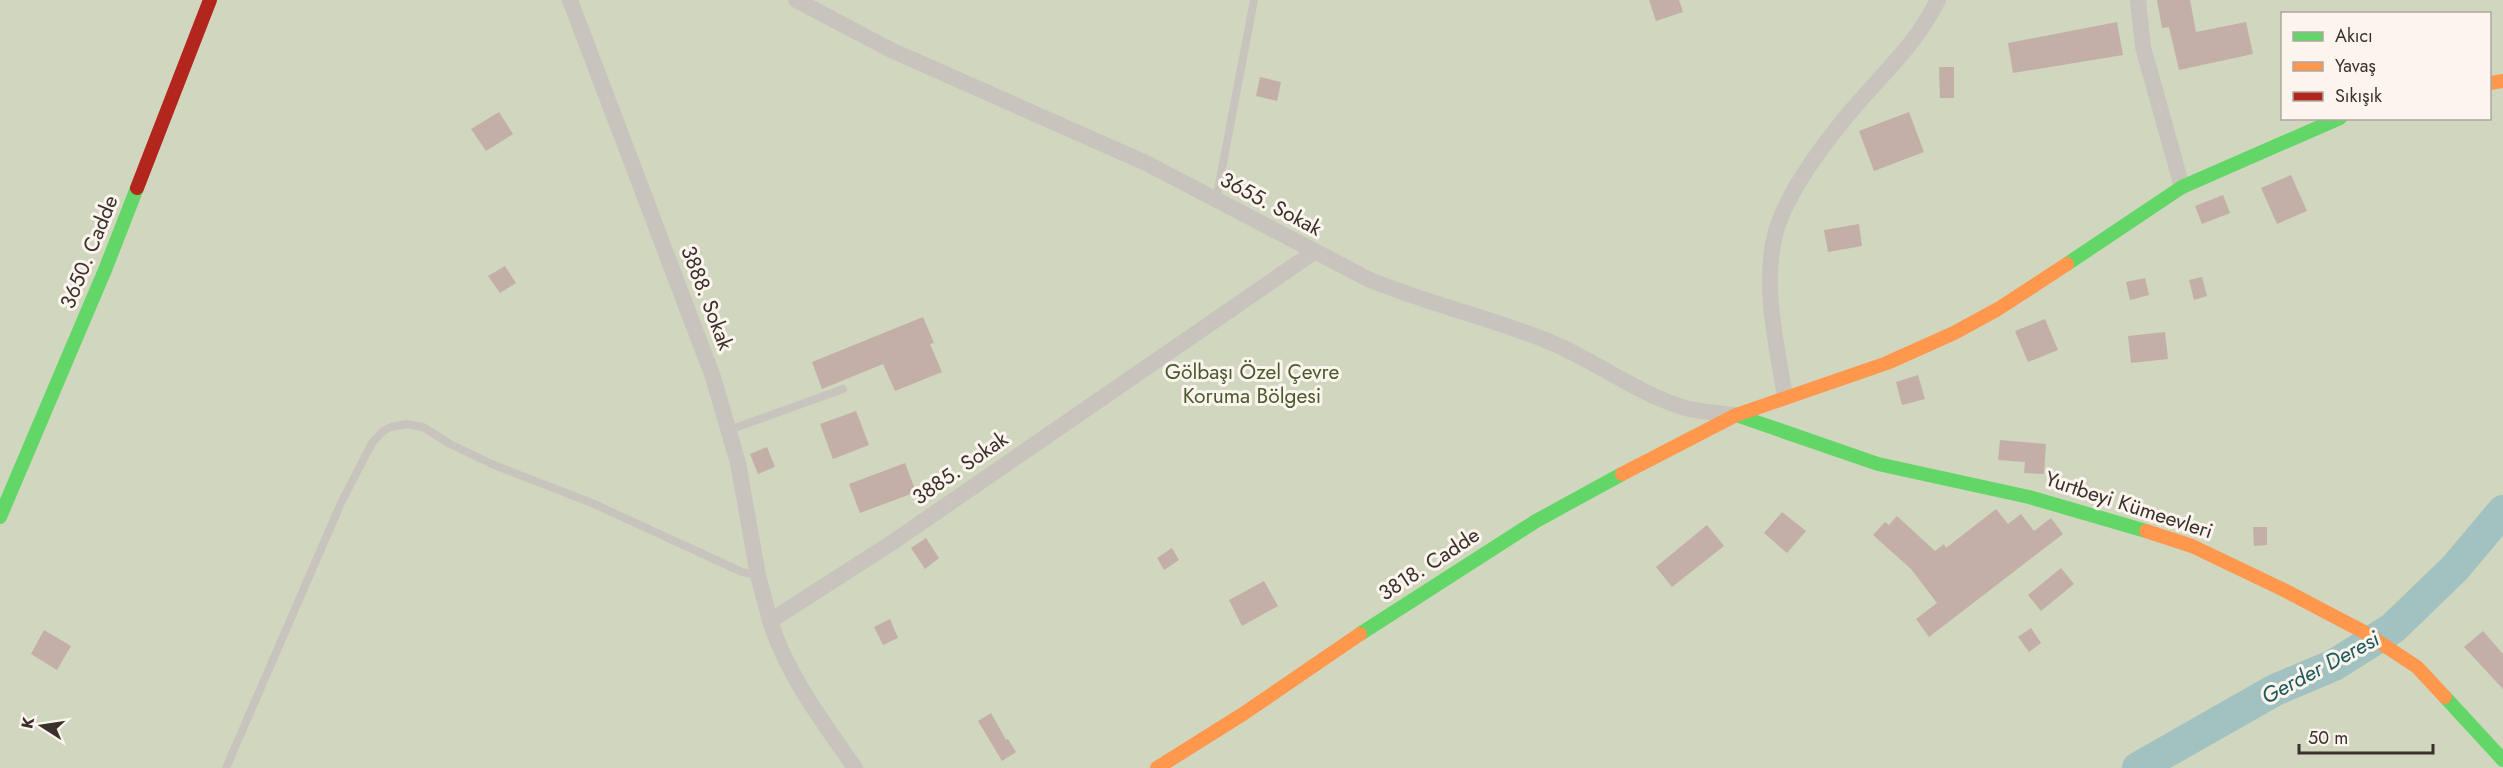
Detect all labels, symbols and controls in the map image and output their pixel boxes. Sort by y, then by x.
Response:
legend [2281,12,2491,120]
text: Akıcı [2335,23,2373,49]
text: Yavaş [2335,53,2376,79]
text: Sıkışık [2335,83,2382,109]
street label: 3655. Sokak [1215,165,1328,244]
street label: 3650. Cadde [53,191,125,313]
street label: 3888. Sokak [673,241,741,355]
park label: Gölbaşı Özel Çevre Koruma Bölgesi [1165,357,1339,411]
street label: 3885. Sokak [906,424,1014,512]
street label: Yurtbeyi Kümeevleri [2041,464,2217,546]
street label: 3818. Cadde [1372,520,1486,608]
water label: Gerder Deresi [2255,622,2385,712]
north arrow [12,696,72,756]
text: K [15,714,40,731]
scale bar [2299,717,2432,755]
text: 50 m [2308,725,2348,751]

